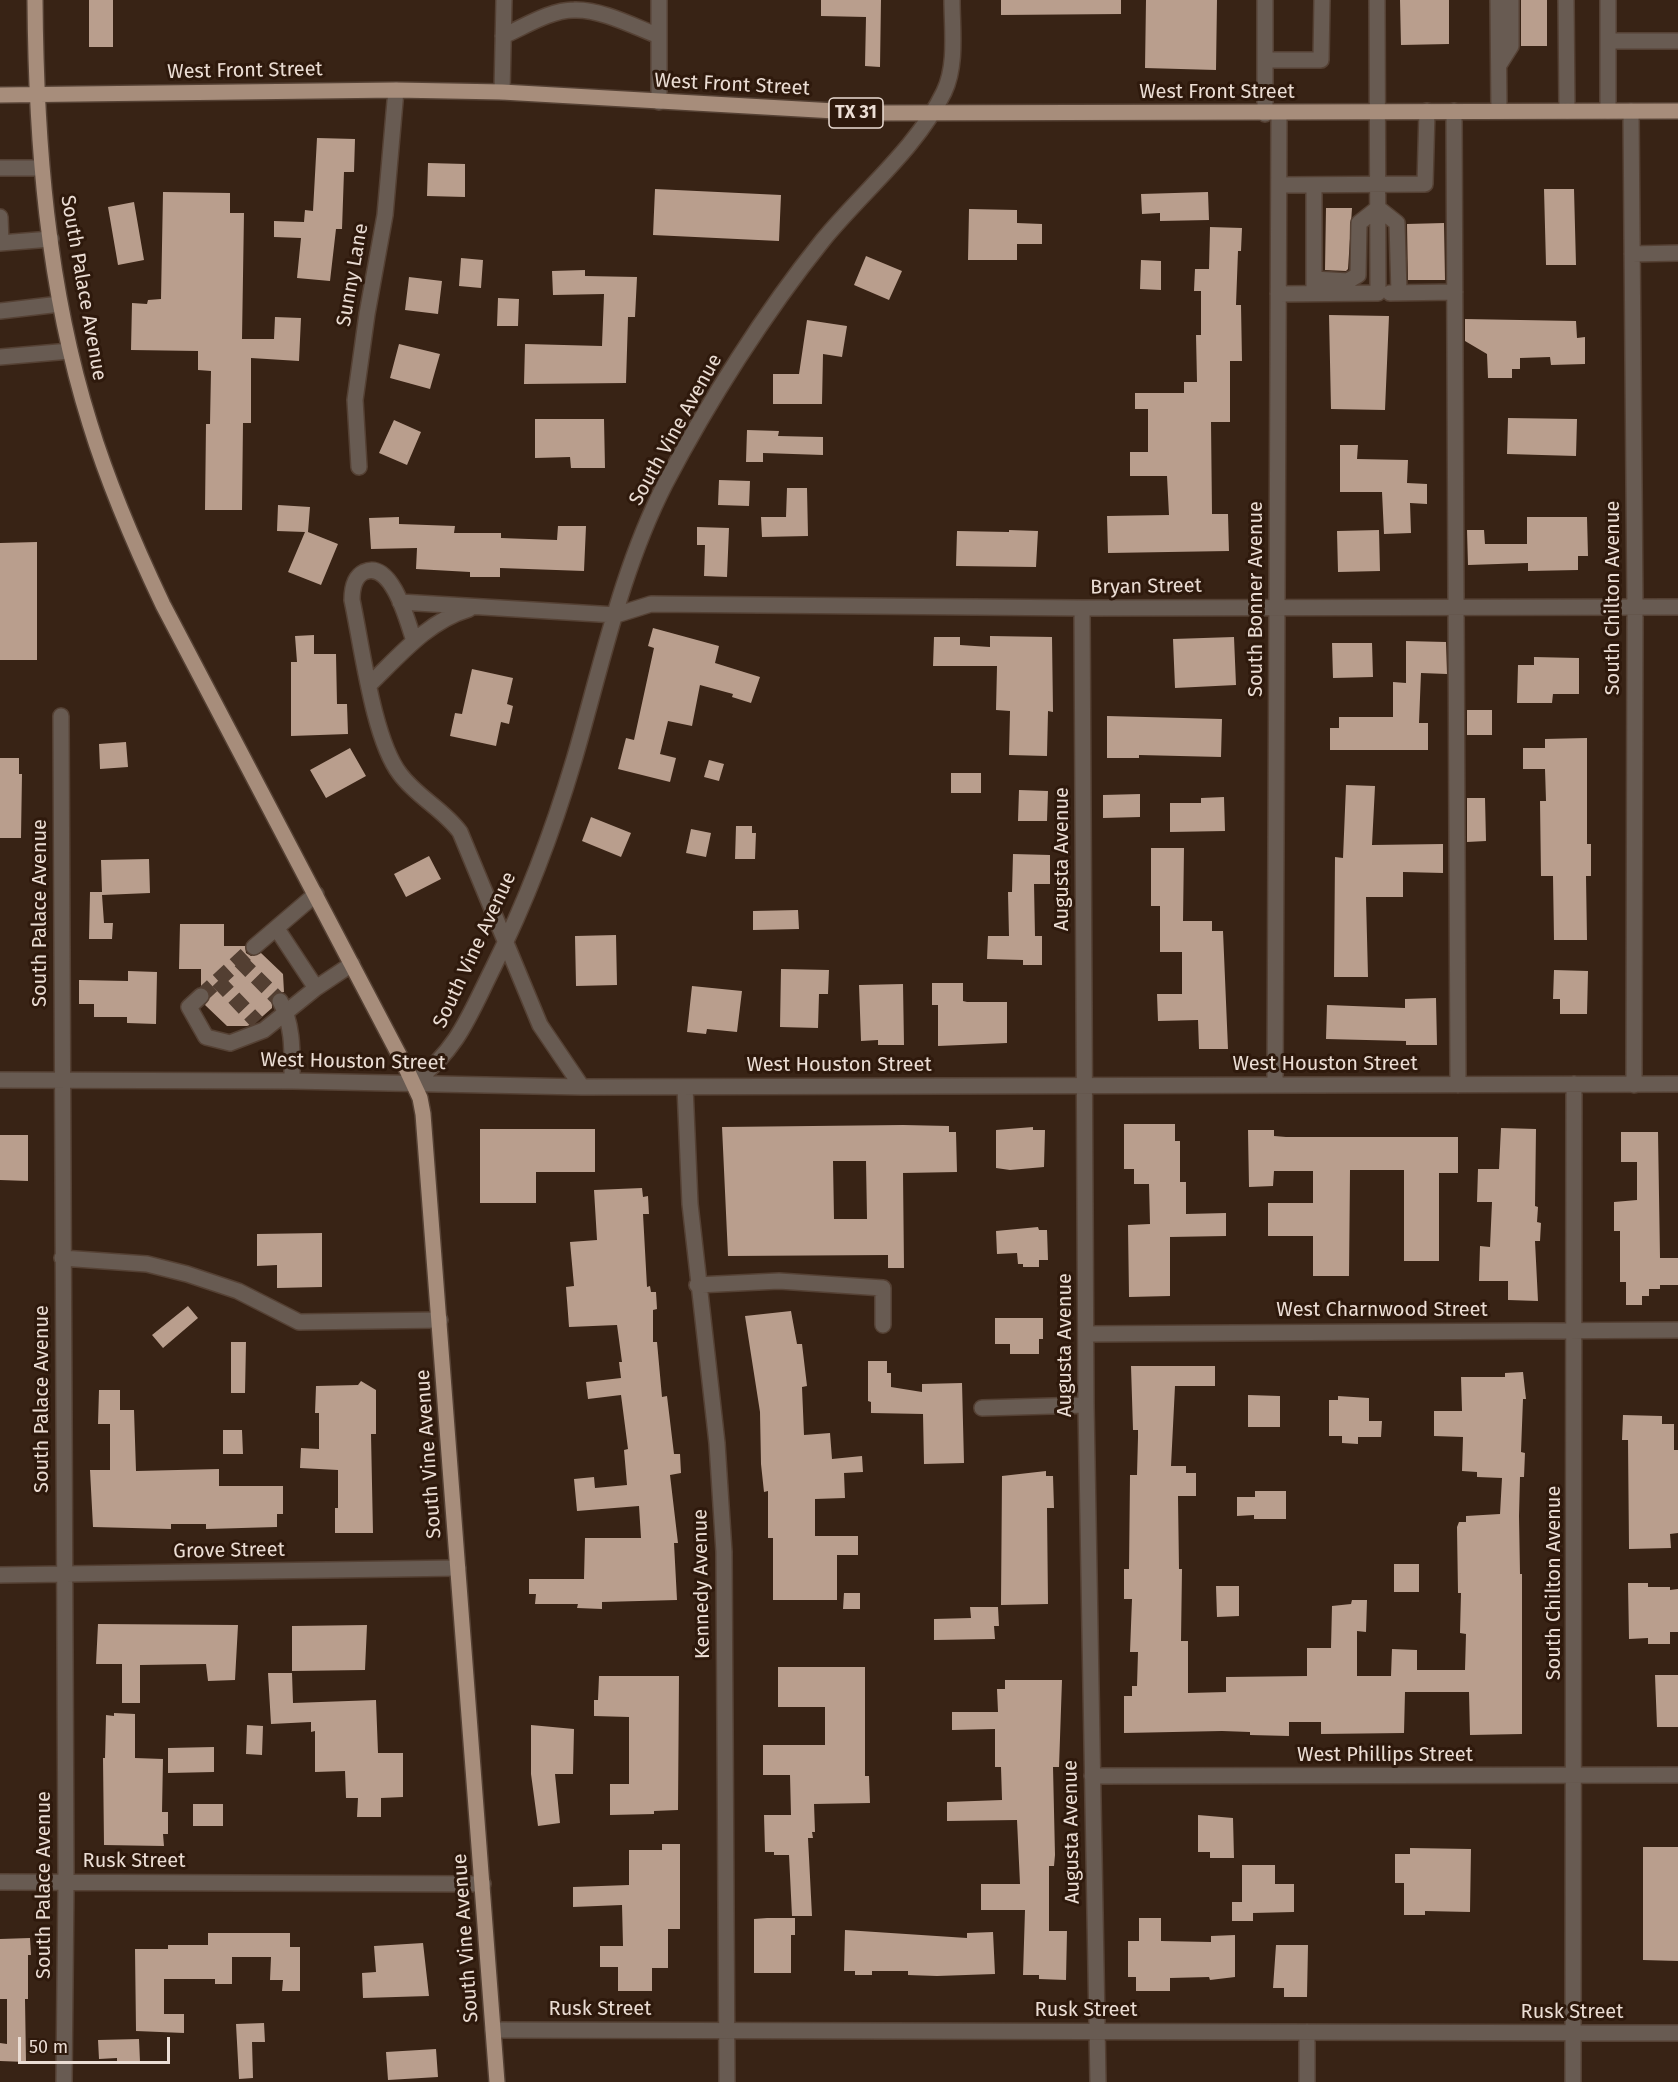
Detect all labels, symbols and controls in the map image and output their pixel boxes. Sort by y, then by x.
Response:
street label: West Front Street [167,58,323,84]
street label: West Front Street [654,69,810,101]
street label: West Front Street [1139,80,1295,104]
road number: TX 31 [829,98,883,128]
street label: South Palace Avenue [55,193,111,383]
street label: Sunny Lane [332,222,374,328]
street label: South Vine Avenue [624,350,728,510]
street label: South Bonner Avenue [1244,501,1268,697]
street label: South Chilton Avenue [1601,501,1625,695]
street label: Bryan Street [1090,574,1202,600]
street label: Augusta Avenue [1050,787,1074,931]
street label: South Palace Avenue [28,819,52,1007]
street label: South Vine Avenue [428,868,522,1032]
street label: West Houston Street [260,1048,446,1076]
street label: West Houston Street [1232,1052,1418,1076]
street label: West Houston Street [746,1053,932,1077]
street label: Augusta Avenue [1053,1273,1077,1417]
street label: West Charnwood Street [1276,1298,1488,1322]
street label: South Palace Avenue [30,1305,54,1493]
street label: South Vine Avenue [411,1369,447,1539]
street label: South Chilton Avenue [1542,1486,1566,1680]
street label: Kennedy Avenue [689,1509,715,1659]
street label: Grove Street [173,1538,285,1564]
street label: West Phillips Street [1297,1743,1473,1767]
street label: Augusta Avenue [1059,1760,1085,1904]
street label: South Palace Avenue [32,1791,56,1979]
street label: Rusk Street [83,1849,185,1873]
street label: South Vine Avenue [448,1853,484,2023]
street label: Rusk Street [549,1997,651,2021]
street label: Rusk Street [1035,1998,1137,2022]
street label: Rusk Street [1521,2000,1623,2024]
scale bar [21,2025,172,2063]
text: 50 m [29,2036,68,2058]

